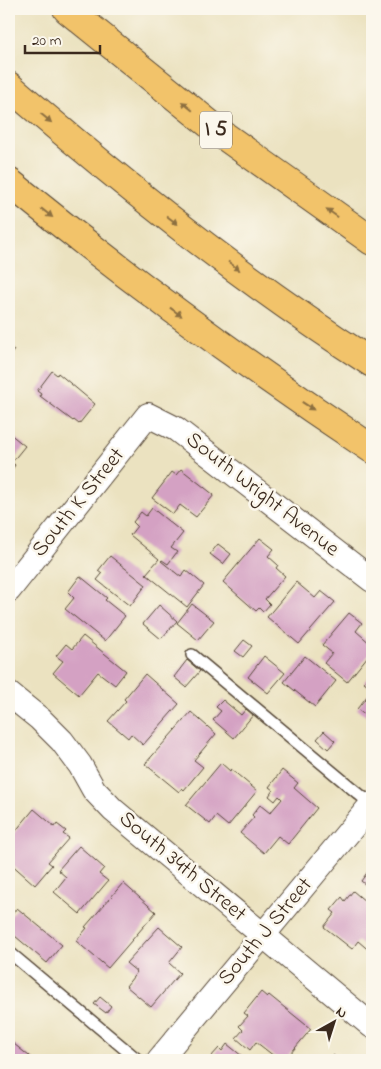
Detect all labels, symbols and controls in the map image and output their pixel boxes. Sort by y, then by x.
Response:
scale bar [25,22,100,54]
text: 20 m [32,30,62,52]
one-way arrow [181,101,194,112]
one-way arrow [39,112,52,123]
road number: I 5 [200,112,232,148]
one-way arrow [40,207,53,218]
one-way arrow [325,208,339,218]
one-way arrow [165,215,179,225]
one-way arrow [227,261,241,271]
one-way arrow [169,307,183,317]
one-way arrow [301,401,315,411]
street label: South Wright Avenue [178,425,346,566]
street label: South K Street [25,441,134,565]
street label: South 34th Street [111,804,253,931]
street label: South J Street [211,870,321,993]
north arrow [308,996,358,1046]
text: N [331,1002,352,1024]

